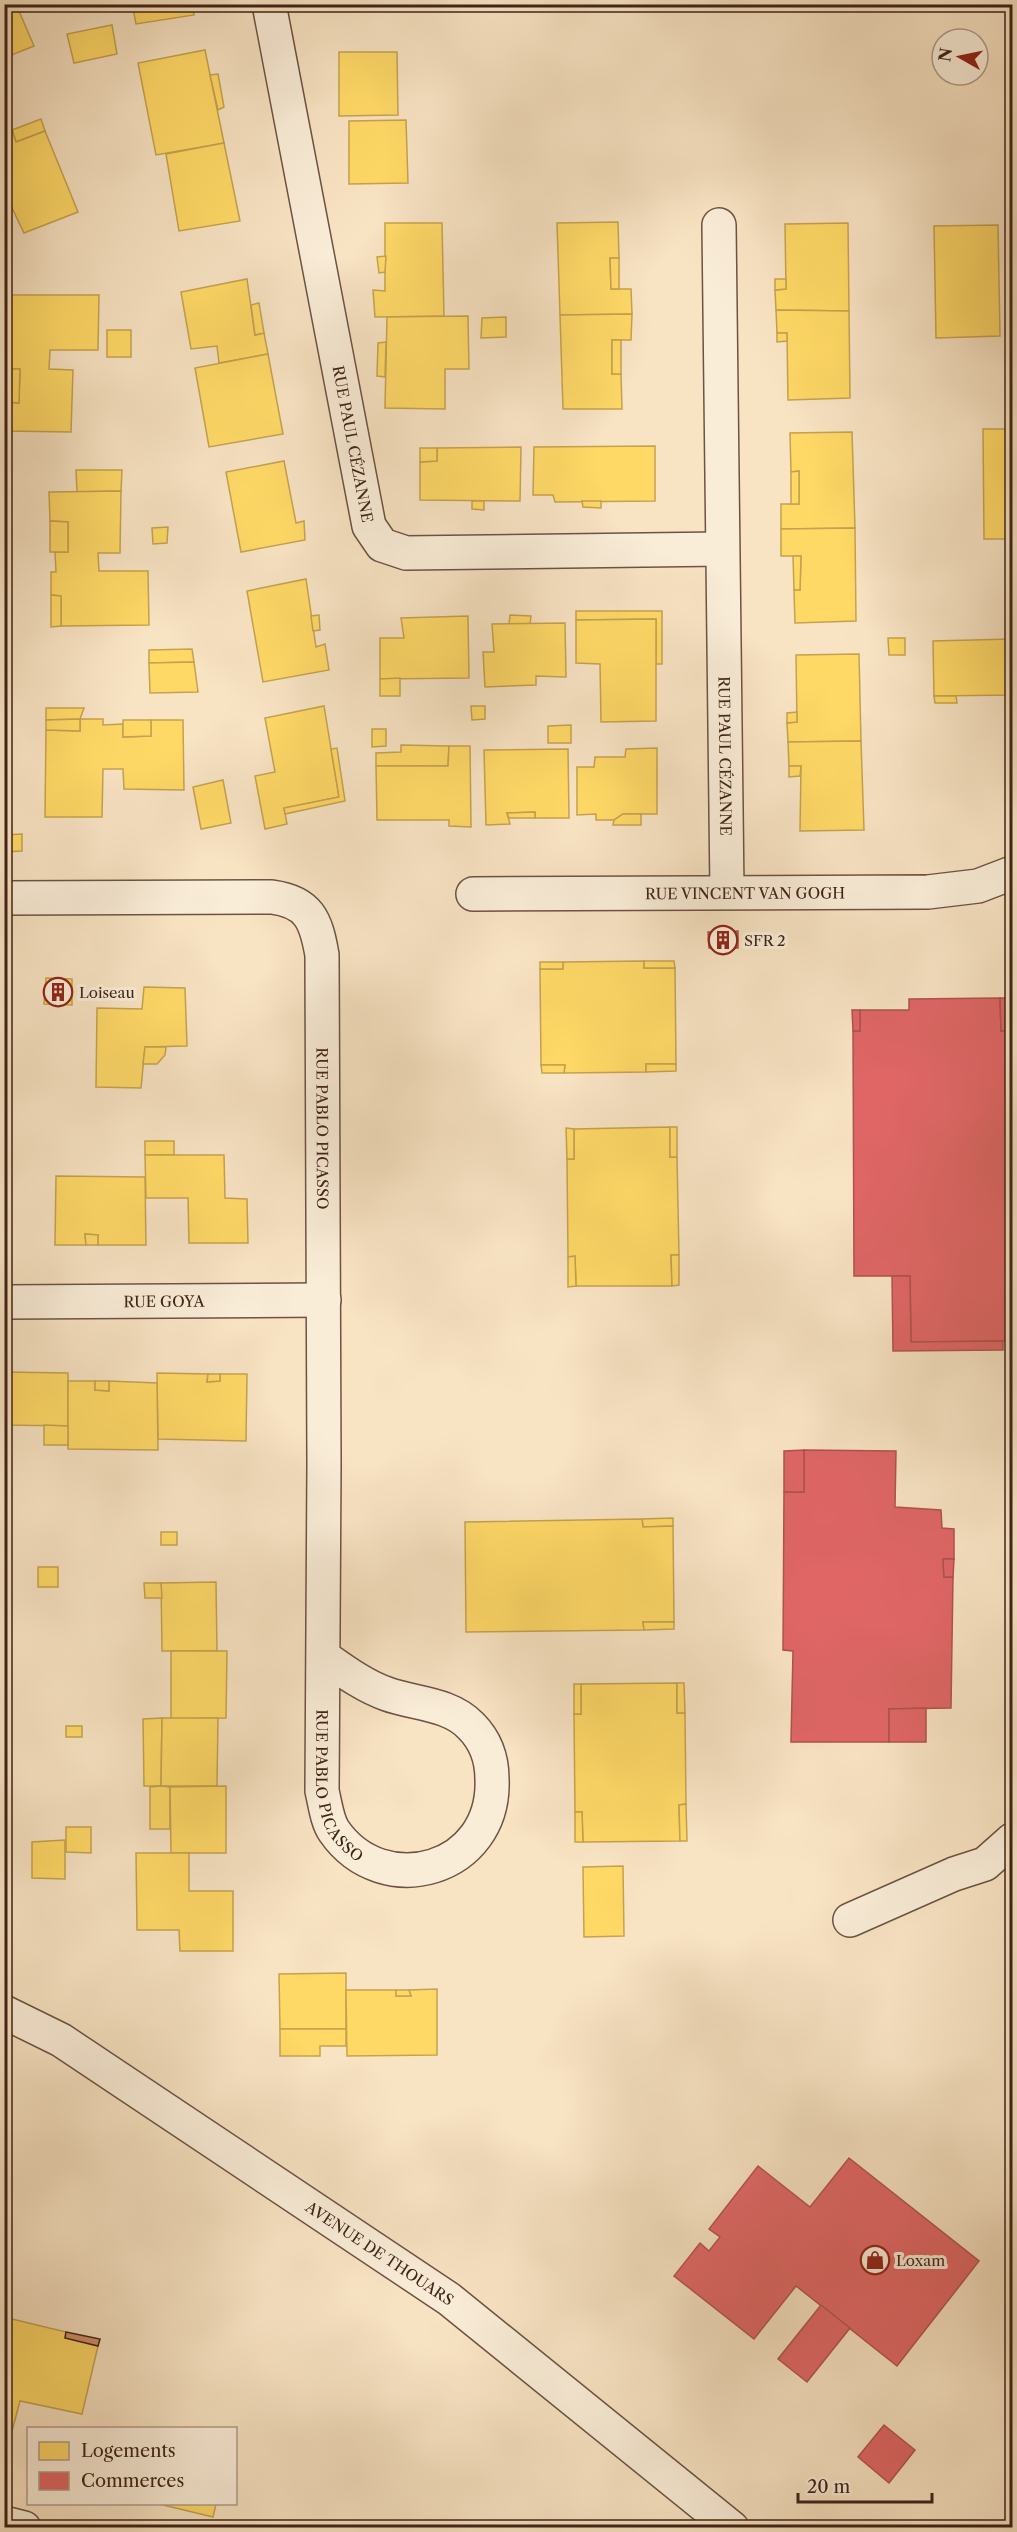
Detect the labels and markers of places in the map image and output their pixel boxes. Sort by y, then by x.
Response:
building icon: SFR 2 [707,924,739,956]
place label: SFR 2 [744,931,786,950]
building icon: Loiseau [42,976,74,1008]
place label: Loiseau [79,983,135,1002]
shop icon: Loxam [859,2244,891,2276]
place label: Loxam [896,2251,945,2270]

